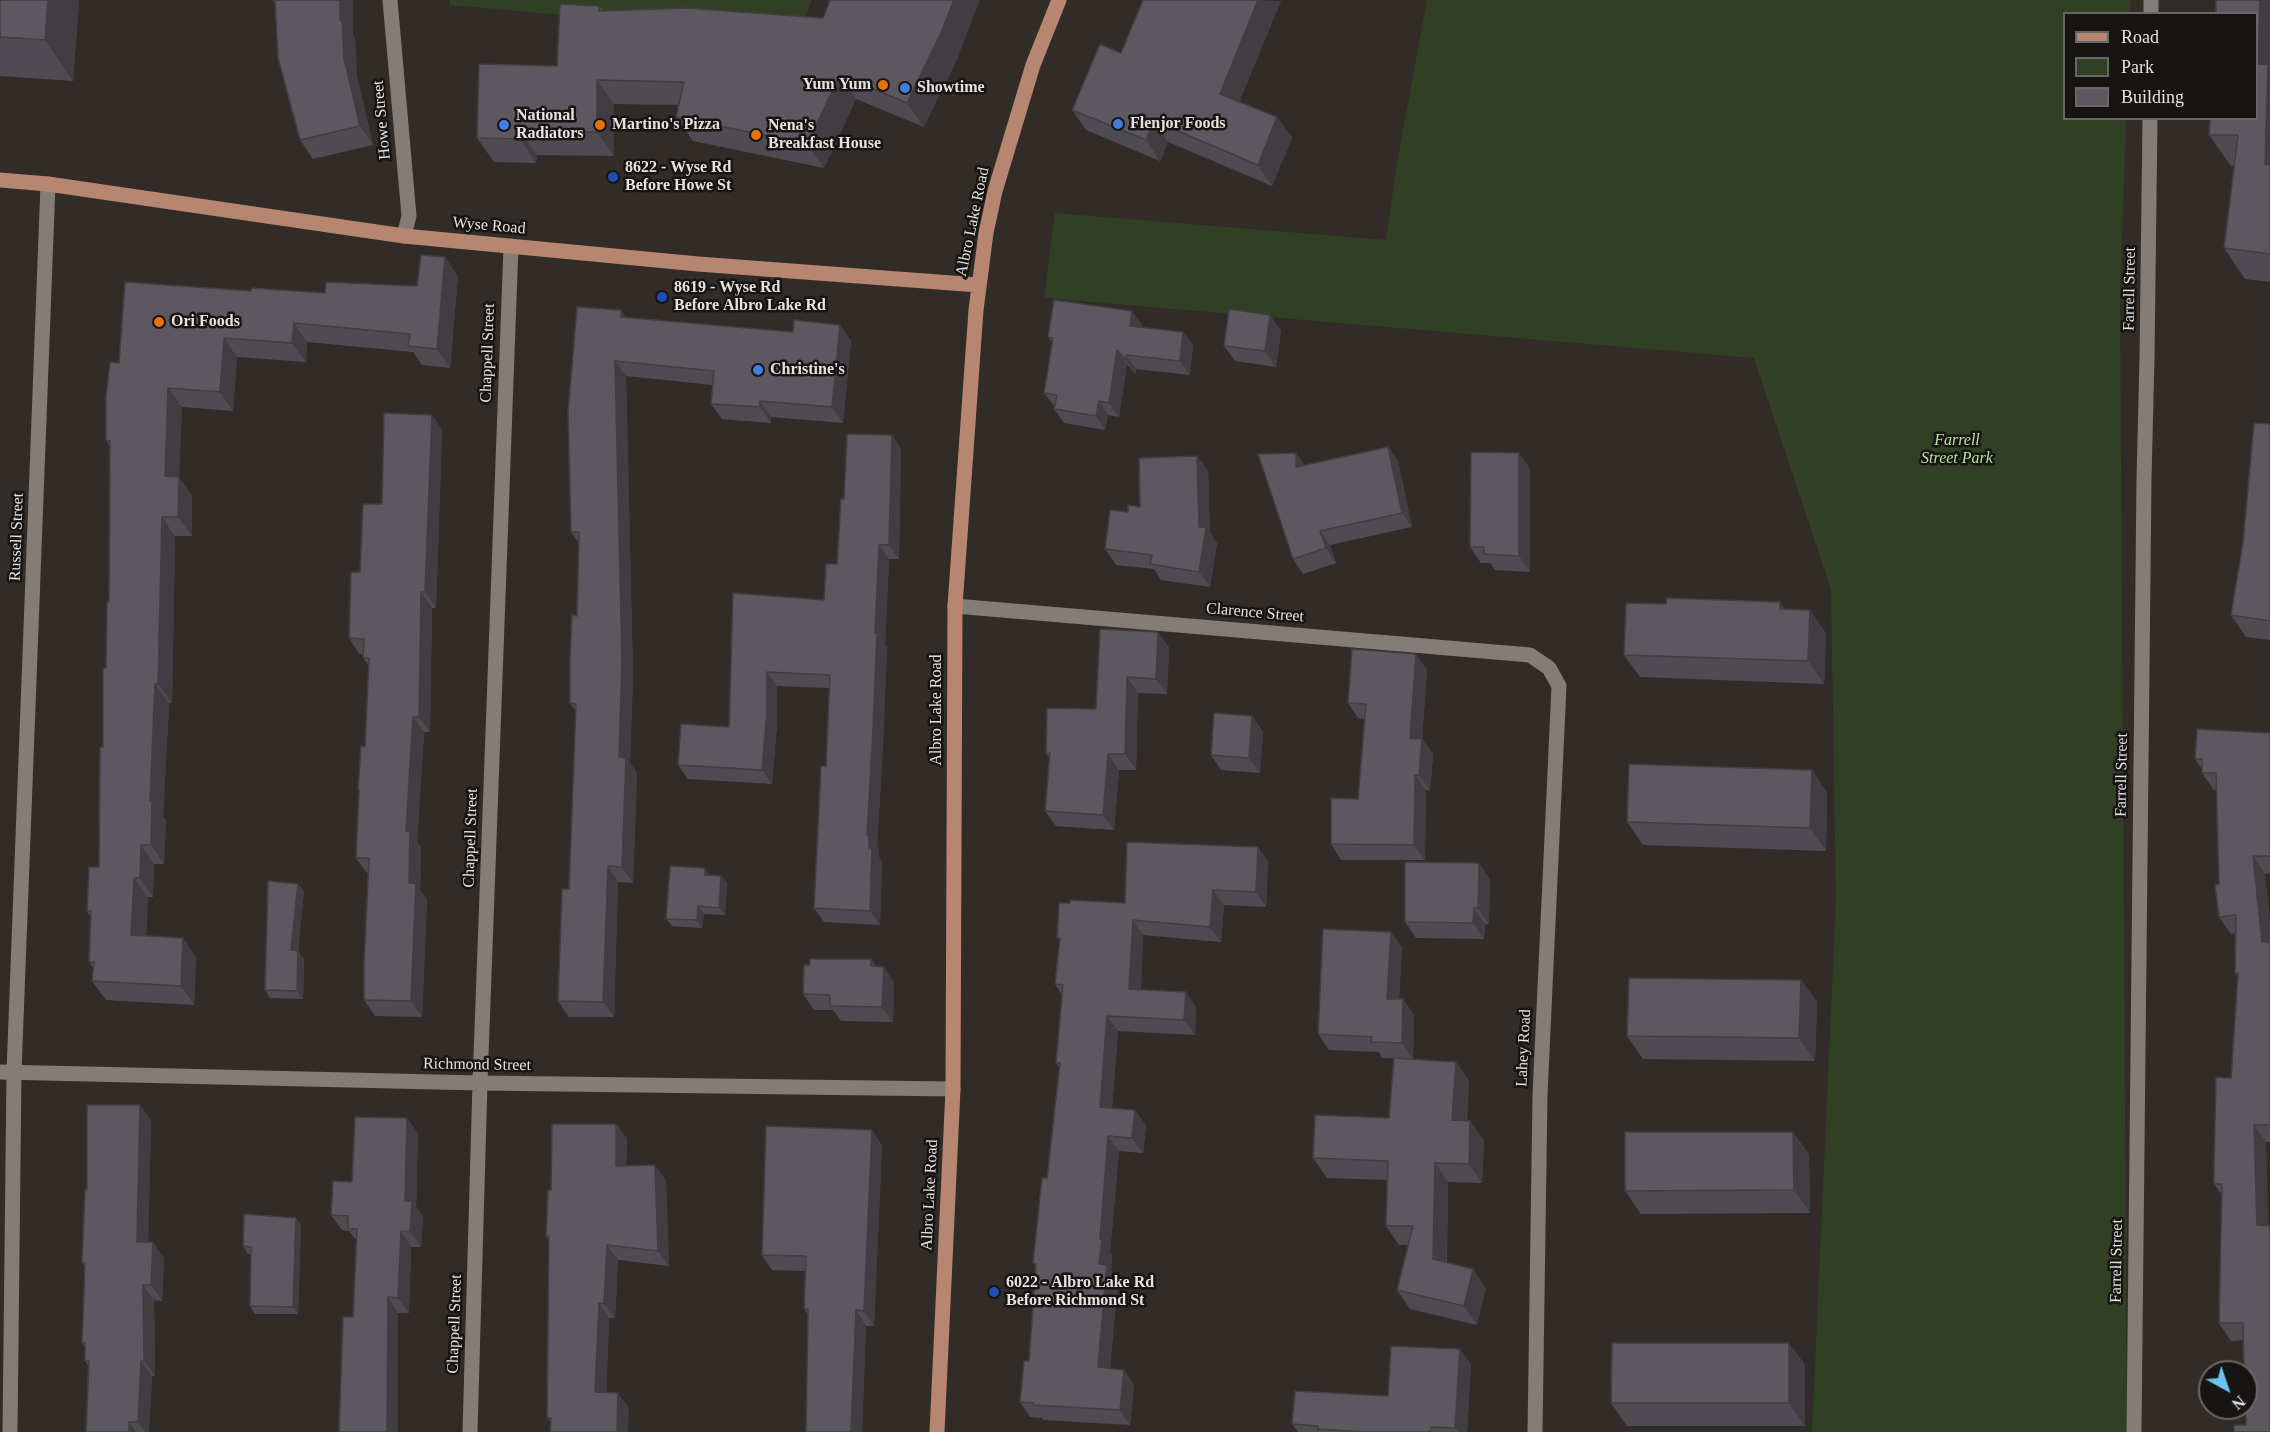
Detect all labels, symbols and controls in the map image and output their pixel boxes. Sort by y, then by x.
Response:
legend [2063,12,2258,120]
text: Road [2121,27,2159,47]
text: Park [2121,57,2154,77]
place label: Yum Yum [802,75,871,95]
marker: Yum Yum [876,78,890,92]
place label: Showtime [917,78,985,98]
street label: Howe Street [369,80,395,160]
marker: Showtime [898,81,912,95]
text: Building [2121,87,2184,107]
place label: National Radiators [516,106,584,144]
place label: Flenjor Foods [1130,114,1226,134]
place label: Martino's Pizza [612,115,720,135]
place label: Nena's Breakfast House [768,116,881,154]
marker: Flenjor Foods [1111,117,1125,131]
marker: National Radiators [497,118,511,132]
marker: Martino's Pizza [593,118,607,132]
marker: Nena's Breakfast House [749,128,763,142]
place label: 8622 - Wyse Rd Before Howe St [625,158,732,196]
street label: Albro Lake Road [952,166,994,278]
marker: 8622 - Wyse Rd Before Howe St [606,170,620,184]
street label: Wyse Road [452,213,526,239]
street label: Farrell Street [2120,247,2140,331]
place label: 8619 - Wyse Rd Before Albro Lake Rd [674,278,826,316]
marker: 8619 - Wyse Rd Before Albro Lake Rd [655,290,669,304]
street label: Chappell Street [477,303,499,403]
place label: Ori Foods [171,312,240,332]
marker: Ori Foods [152,315,166,329]
place label: Christine's [770,360,845,380]
marker: Christine's [751,363,765,377]
park label: Farrell Street Park [1921,431,1993,469]
street label: Russell Street [6,492,28,582]
street label: Clarence Street [1205,599,1305,627]
street label: Albro Lake Road [927,654,947,766]
street label: Farrell Street [2112,733,2132,817]
street label: Chappell Street [460,788,482,888]
street label: Lahey Road [1512,1009,1536,1087]
street label: Richmond Street [423,1054,531,1076]
street label: Albro Lake Road [918,1139,942,1251]
street label: Farrell Street [2107,1219,2127,1303]
place label: 6022 - Albro Lake Rd Before Richmond St [1006,1273,1154,1311]
street label: Chappell Street [444,1274,466,1374]
marker: 6022 - Albro Lake Rd Before Richmond St [987,1285,1001,1299]
north arrow [2198,1360,2258,1420]
text: N [2229,1392,2248,1413]

